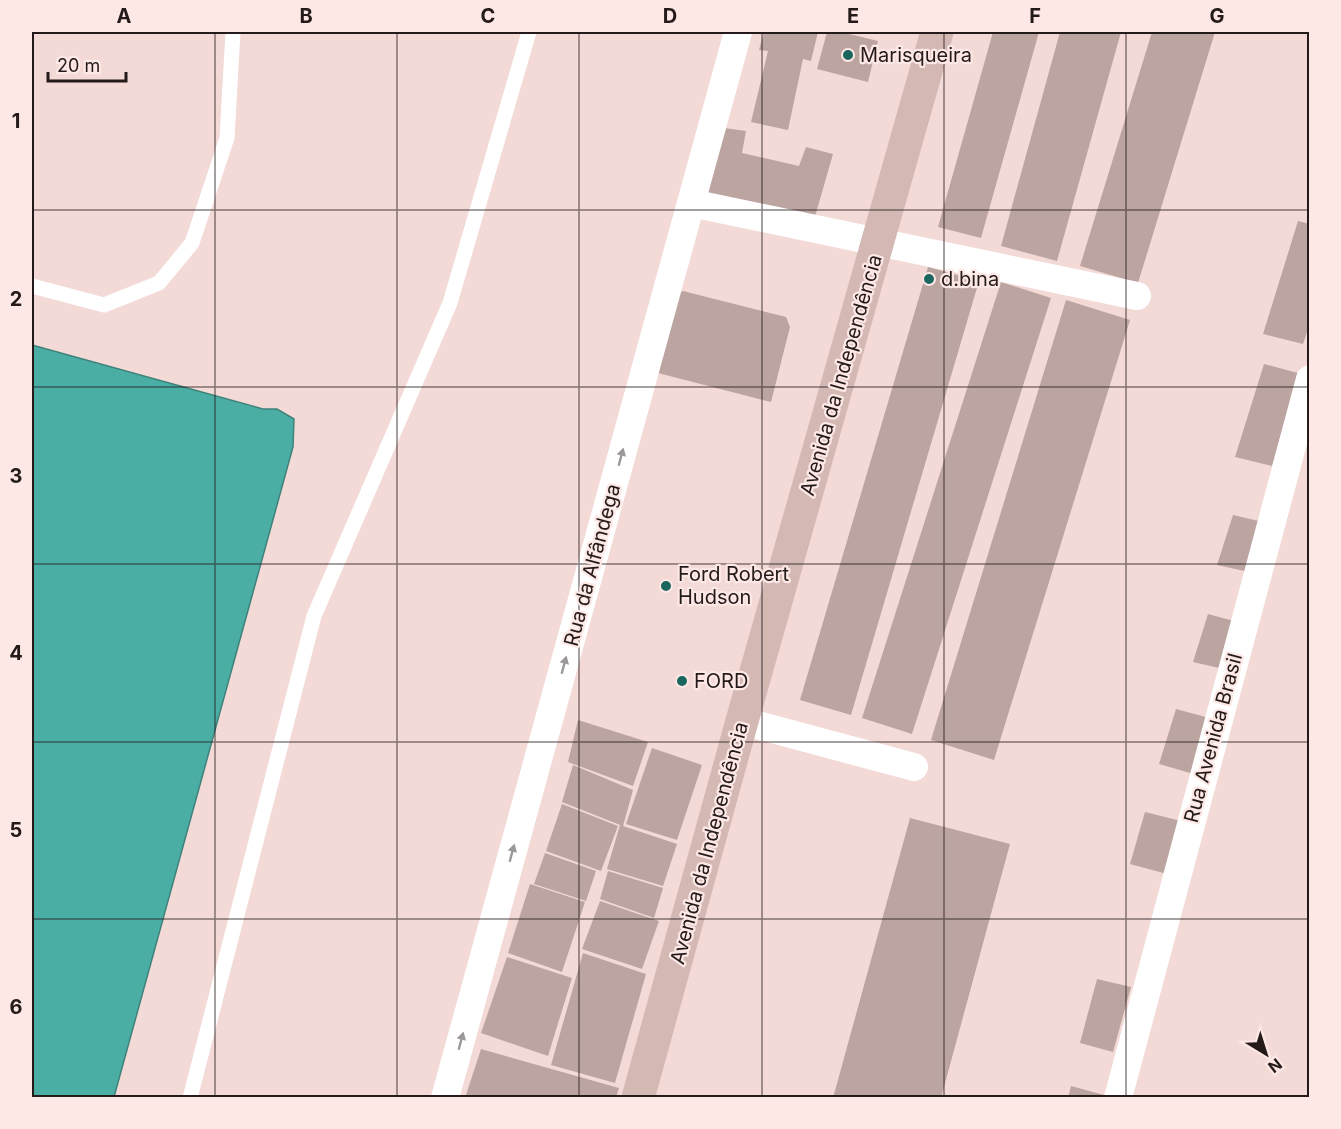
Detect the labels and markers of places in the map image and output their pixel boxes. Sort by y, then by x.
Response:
place label: Marisqueira [860,43,972,67]
marker: Marisqueira [841,48,855,62]
place label: d.bina [941,267,999,291]
marker: d.bina [922,272,936,286]
place label: Ford Robert Hudson [678,562,789,609]
marker: Ford Robert Hudson [659,579,673,593]
place label: FORD [694,669,748,693]
marker: FORD [675,674,689,688]

